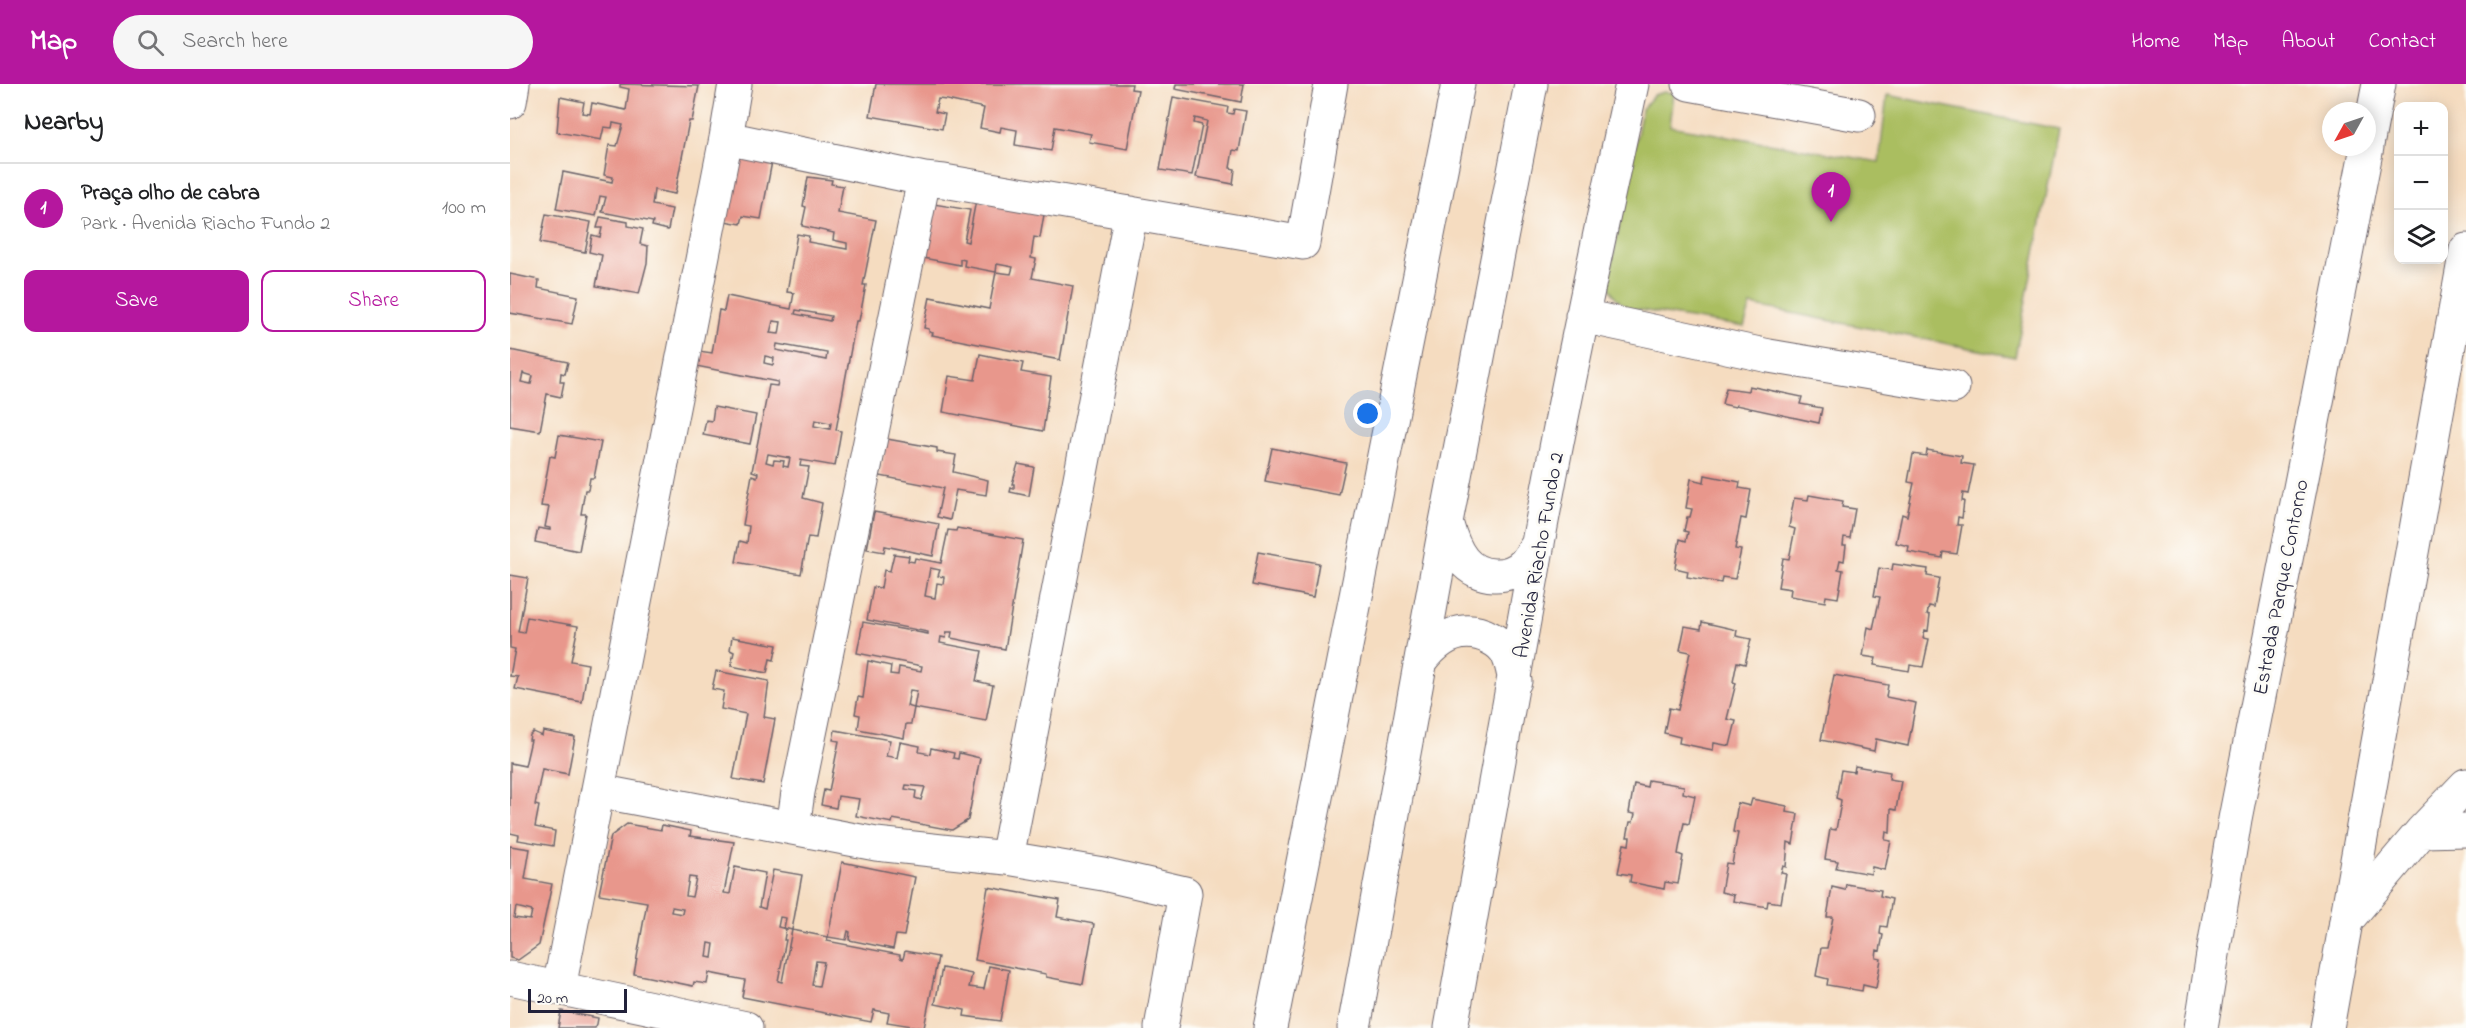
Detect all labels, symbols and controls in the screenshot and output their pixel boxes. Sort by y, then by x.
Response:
search box [113,15,533,69]
text: Map [30,22,77,63]
icon: search [134,26,167,59]
text: Search here [182,26,288,58]
text: Home [2131,27,2180,57]
text: Map [2213,27,2248,57]
text: About [2281,27,2335,57]
text: Contact [2368,27,2436,57]
north arrow [2322,102,2376,156]
map controls [2394,102,2448,264]
button: + [2394,102,2448,156]
text: Nearby [24,104,103,142]
button: − [2394,156,2448,210]
pin: 1 [1812,172,1850,222]
text: Praça olho de cabra [81,178,260,210]
text: 1 [40,194,47,223]
text: 100 m [442,194,486,223]
text: Park · Avenida Riacho Fundo 2 [81,210,330,239]
button: layers [2394,210,2448,264]
button: Save [24,270,249,332]
button: Share [261,270,486,332]
your location [1353,399,1382,428]
street label: Avenida Riacho Fundo 2 [1507,450,1573,661]
street label: Estrada Parque Contorno [2246,477,2318,698]
scale bar [528,986,627,1014]
text: 20 m [537,987,568,1011]

